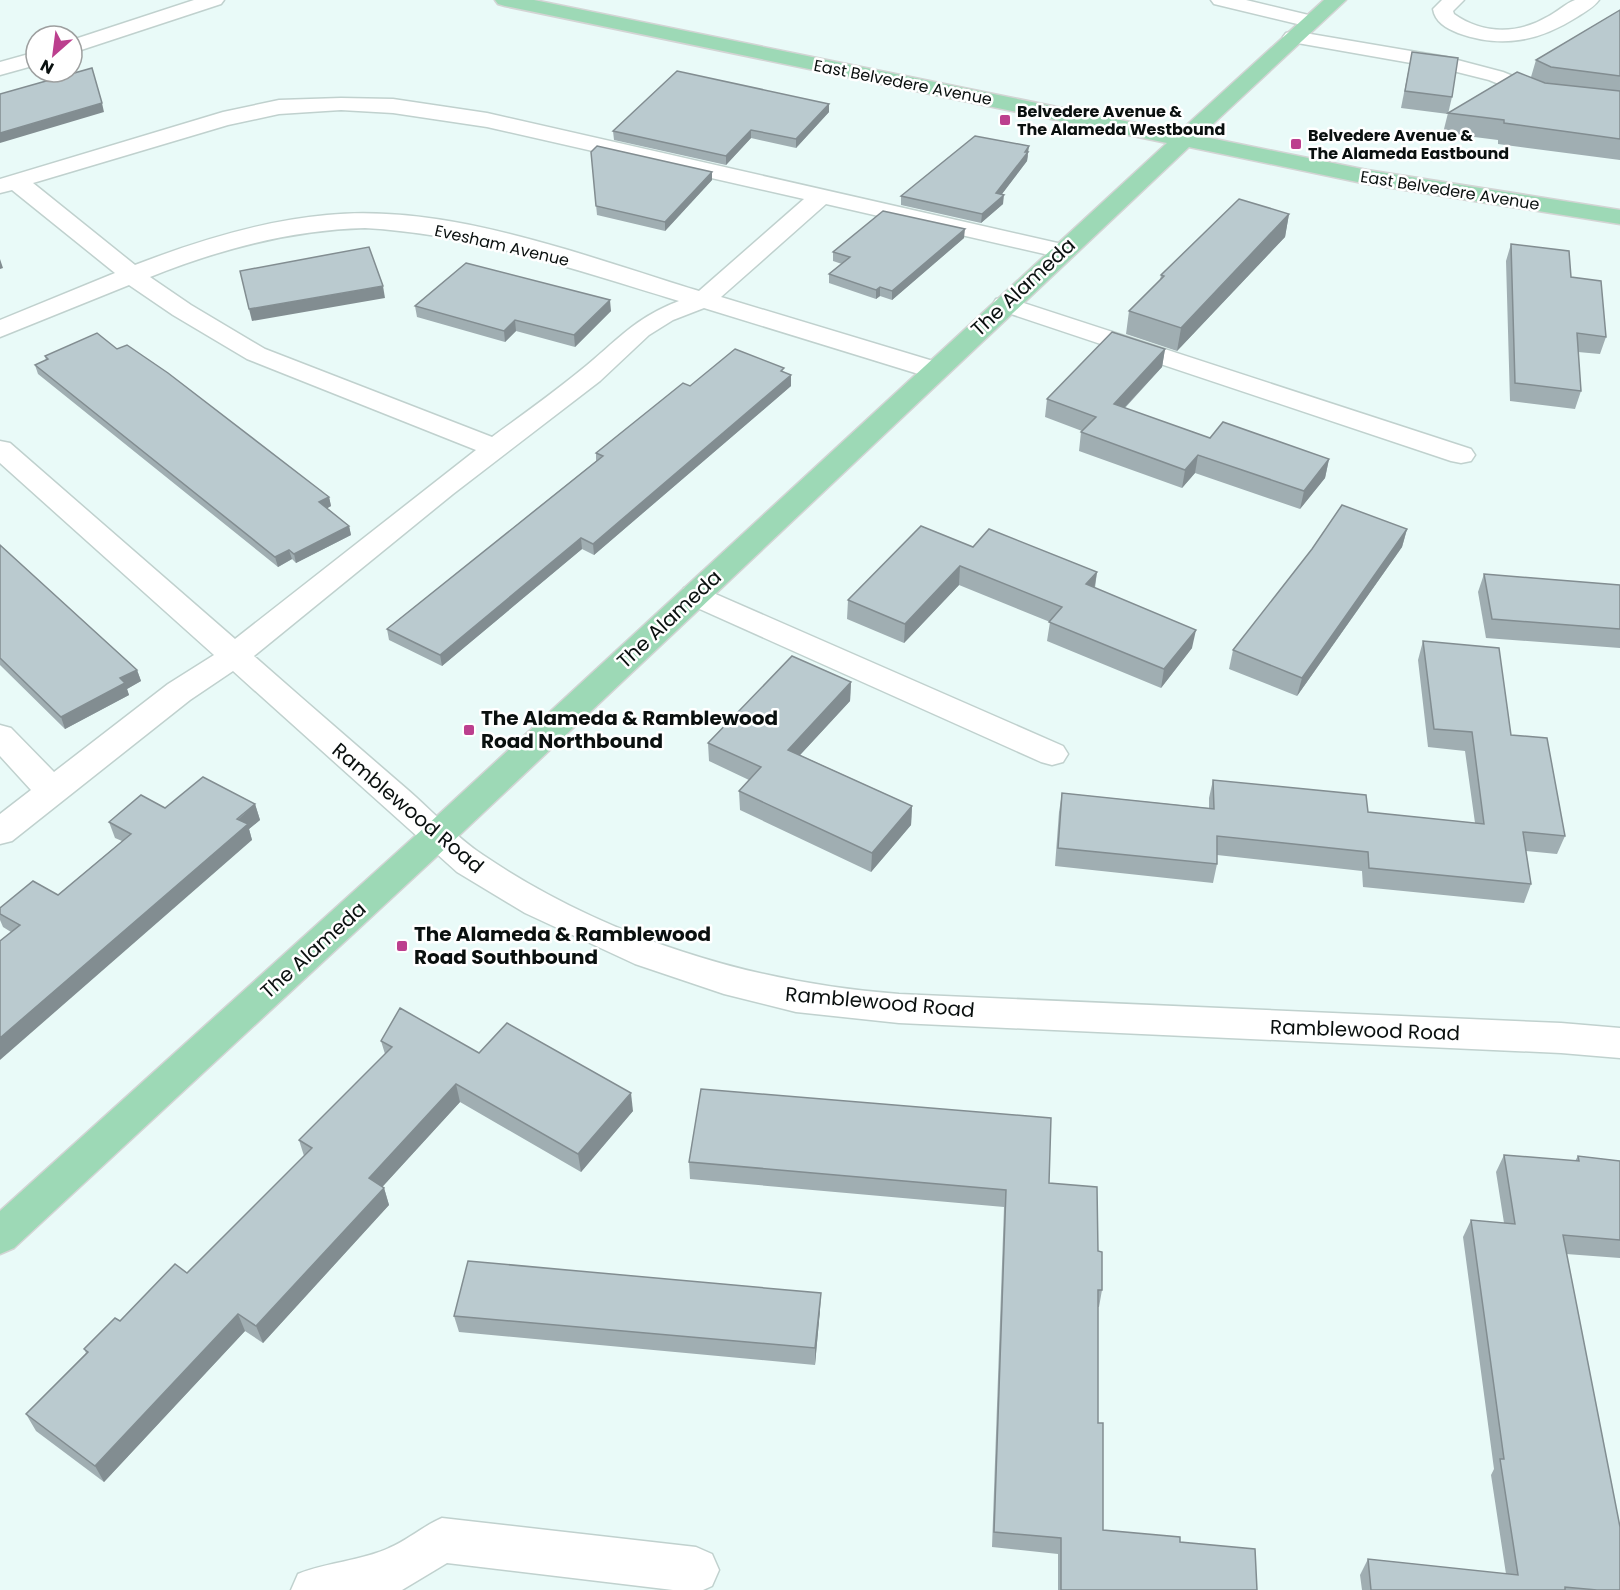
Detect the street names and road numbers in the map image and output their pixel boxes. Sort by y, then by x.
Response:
street label: East Belvedere Avenue [812,54,994,111]
street label: East Belvedere Avenue [1359,165,1541,216]
street label: Evesham Avenue [432,219,571,272]
street label: The Alameda [965,231,1081,343]
street label: The Alameda [611,563,727,675]
street label: Ramblewood Road [326,736,490,880]
street label: The Alameda [254,895,372,1005]
street label: Ramblewood Road [784,980,976,1024]
street label: Ramblewood Road [1270,1013,1460,1047]

